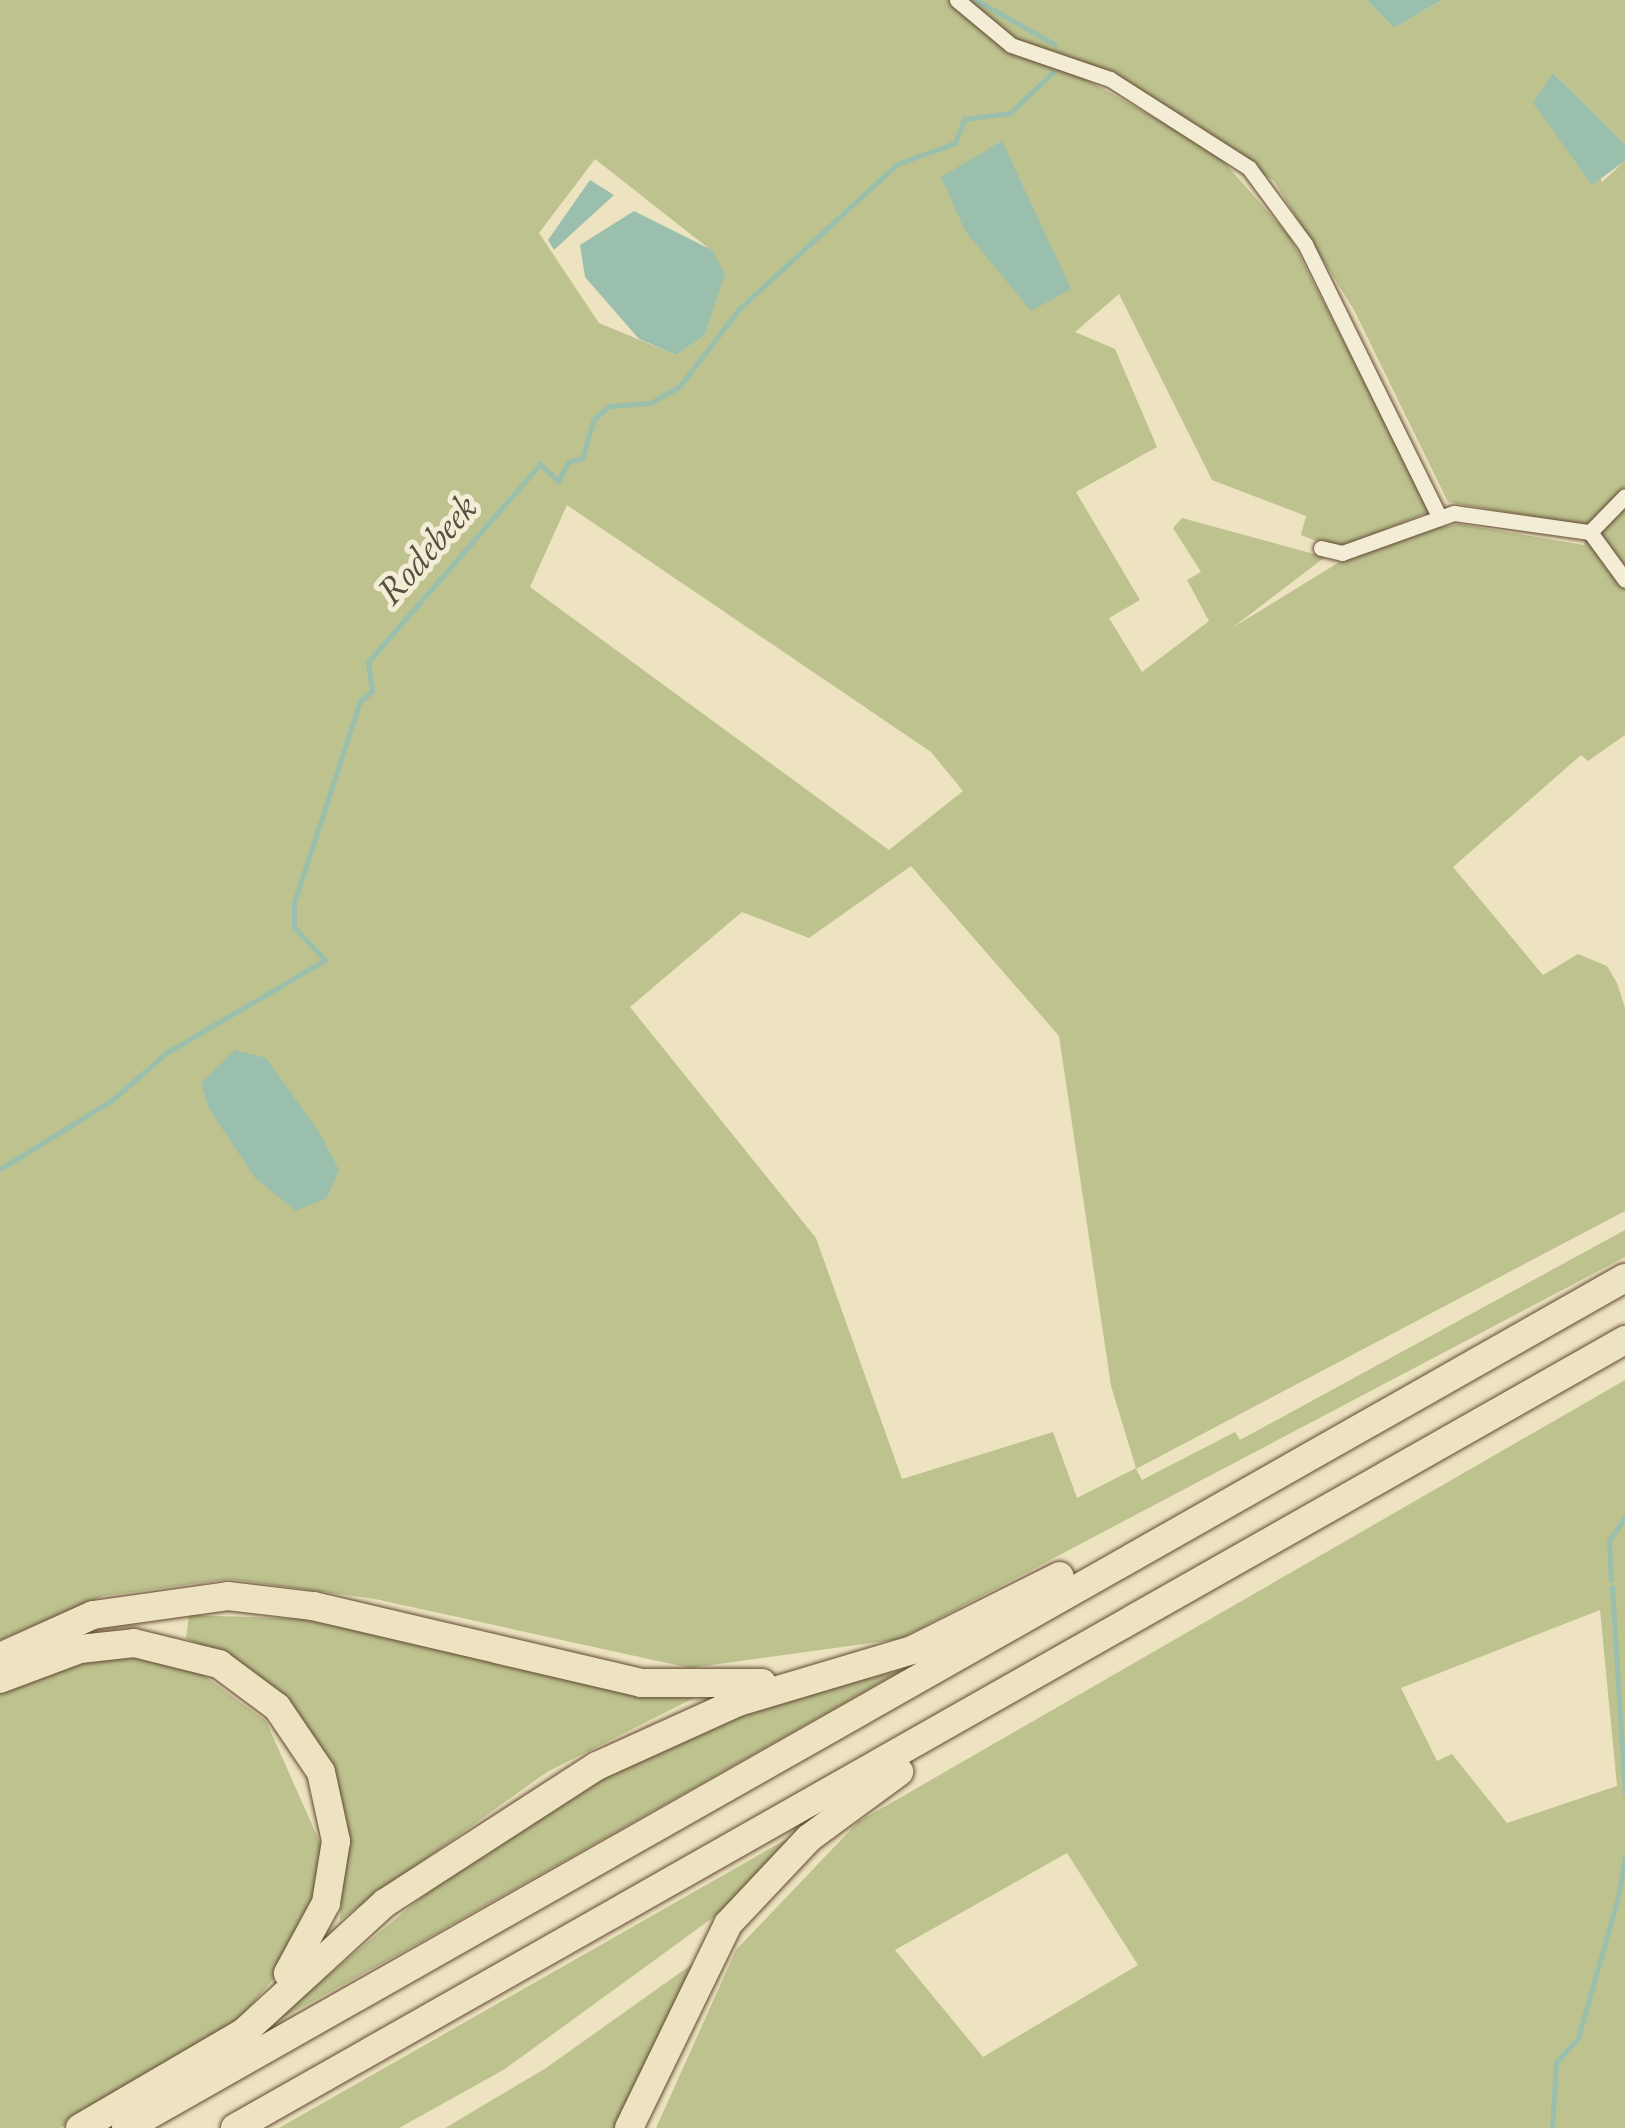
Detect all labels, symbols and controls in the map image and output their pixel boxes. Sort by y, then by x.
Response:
water label: Rodebeek [366,484,486,614]

